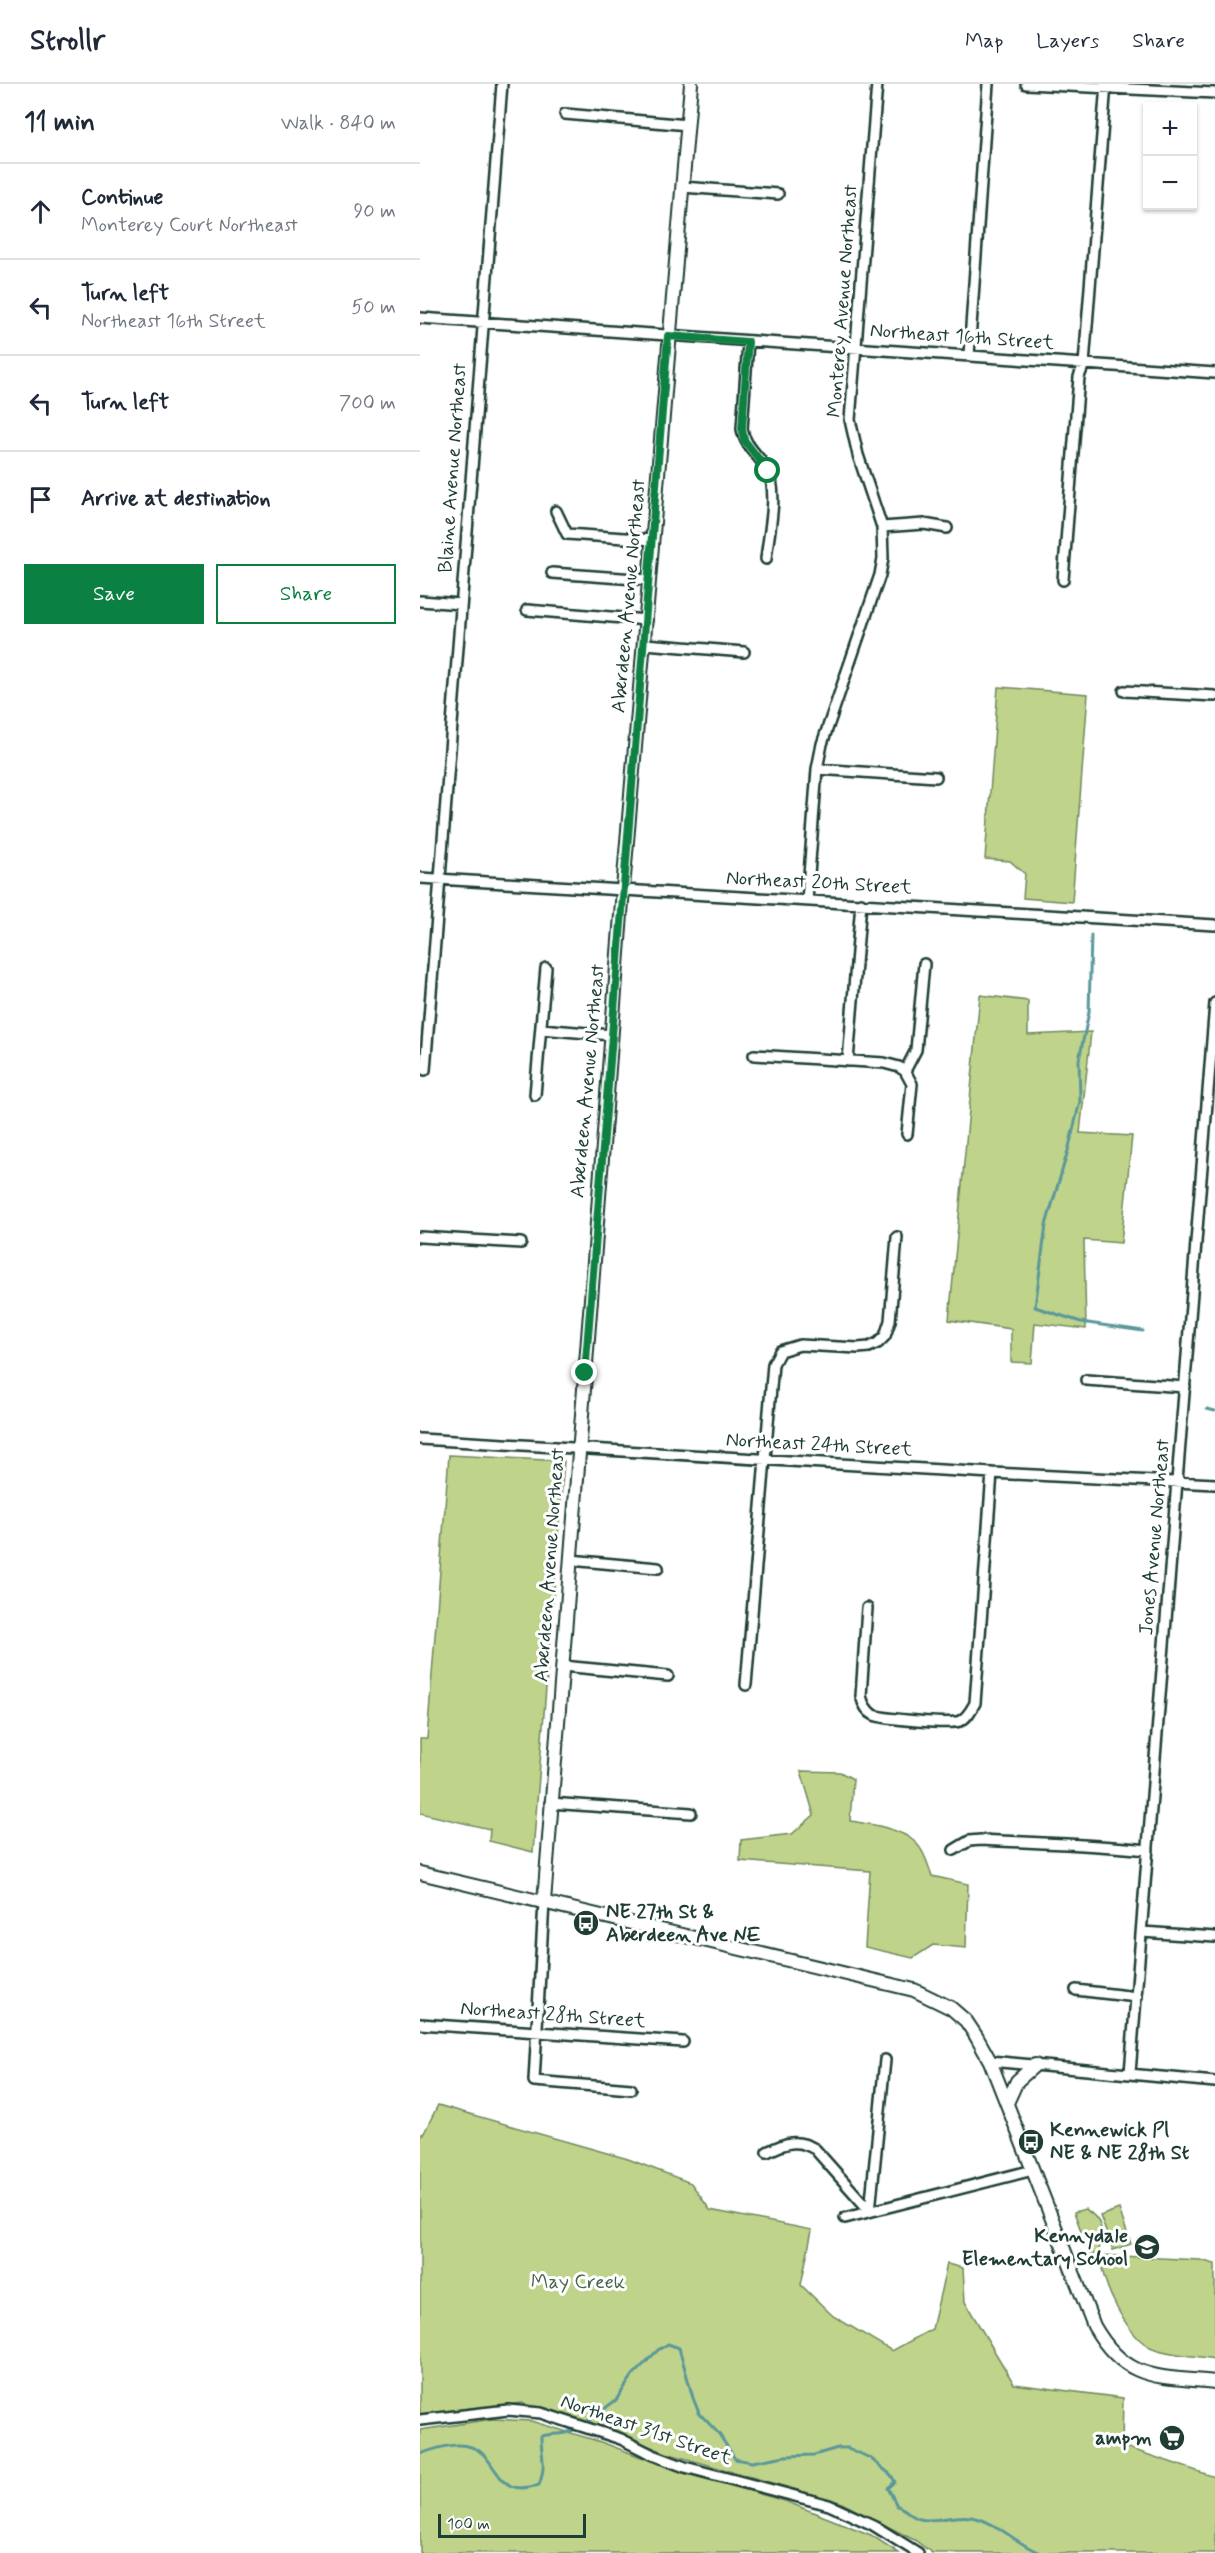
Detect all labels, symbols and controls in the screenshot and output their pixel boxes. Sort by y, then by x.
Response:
text: Strollr [30,23,105,60]
text: Map [965,27,1003,55]
text: Layers [1036,27,1099,55]
text: Share [1132,27,1185,55]
map controls [1143,102,1197,210]
button: + [1143,102,1197,156]
text: 11 min [24,106,95,140]
text: Walk · 840 m [281,110,396,137]
button: − [1143,156,1197,210]
street label: Monterey Avenue Northeast [821,183,865,419]
text: Continue [81,184,163,212]
icon: ahead [24,195,57,228]
text: 90 m [353,198,396,225]
text: Monterey Court Northeast [81,212,298,239]
text: Turn left [81,280,169,308]
icon: left [24,291,57,324]
text: 50 m [351,294,396,321]
text: Northeast 16th Street [81,308,266,335]
street label: Northeast 16th Street [869,317,1055,357]
street label: Blaine Avenue Northeast [432,362,474,574]
icon: left [24,387,57,420]
text: Turn left [81,389,169,417]
text: 700 m [339,390,396,417]
route start [754,457,780,483]
street label: Aberdeen Avenue Northeast [605,478,653,714]
icon: arrive [24,483,57,516]
text: Arrive at destination [81,485,271,513]
button: Save [24,564,204,624]
button: Share [216,564,396,624]
street label: Northeast 20th Street [725,865,913,901]
street label: Aberdeen Avenue Northeast [564,963,612,1199]
route end [571,1359,597,1385]
street label: Northeast 24th Street [725,1427,913,1463]
street label: Jones Avenue Northeast [1133,1437,1177,1636]
street label: Aberdeen Avenue Northeast [528,1447,572,1683]
place label: NE 27th St & Aberdeen Ave NE [606,1899,761,1949]
bus stop icon: NE 27th St & Aberdeen Ave NE [571,1908,601,1938]
street label: Northeast 28th Street [460,1995,647,2035]
place label: Kennewick Pl NE & NE 28th St [1050,2117,1190,2167]
bus stop icon: Kennewick Pl NE & NE 28th St [1016,2127,1046,2157]
place label: Kennydale Elementary School [962,2223,1128,2273]
school or university icon: Kennydale Elementary School [1132,2232,1162,2262]
park label: May Creek [531,2269,625,2296]
street label: Northeast 31st Street [557,2388,735,2472]
supermarket icon: ampm [1157,2423,1187,2453]
place label: ampm [1095,2425,1152,2452]
scale bar [438,2511,586,2538]
text: 100 m [447,2514,490,2535]

